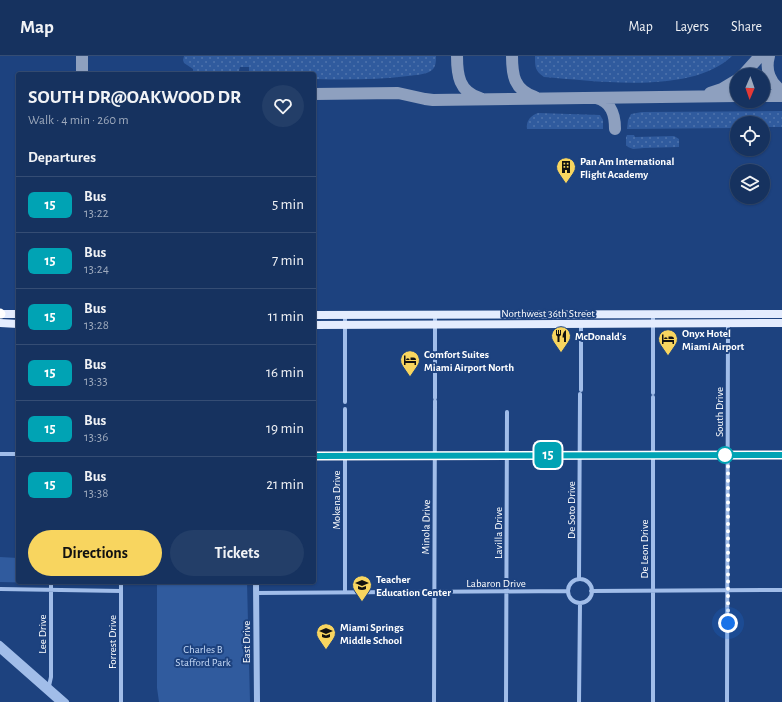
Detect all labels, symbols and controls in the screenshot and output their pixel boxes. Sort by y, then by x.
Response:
text: Map [20,18,54,37]
text: Map [628,20,653,34]
text: Layers [675,20,709,34]
text: Share [731,20,762,34]
north arrow [730,68,770,108]
map controls [730,68,770,204]
button: heart [262,85,304,127]
text: SOUTH DR@OAKWOOD DR [28,88,241,107]
text: Walk · 4 min · 260 m [28,114,129,127]
button: locate [730,116,770,156]
text: Departures [28,150,96,165]
building icon: Pan Am International Flight Academy [555,156,577,184]
place label: Pan Am International Flight Academy [580,156,674,180]
button: layers [730,164,770,204]
text: Bus [84,189,106,204]
text: 5 min [272,197,304,212]
text: 15 [44,198,56,212]
text: 13:22 [84,207,109,220]
text: Bus [84,245,106,260]
text: 7 min [272,253,304,268]
text: 15 [44,254,56,268]
text: 13:24 [84,263,109,276]
text: Bus [84,301,106,316]
street label: Northwest 36th Street [501,308,595,319]
text: 11 min [268,309,304,324]
text: 15 [44,310,56,324]
text: 13:28 [84,319,109,332]
restaurant icon: McDonald's [550,325,572,353]
hotel icon: Onyx Hotel Miami Airport [657,328,679,356]
place label: Onyx Hotel Miami Airport [682,328,745,352]
place label: McDonald's [575,331,626,342]
hotel icon: Comfort Suites Miami Airport North [399,349,421,377]
place label: Comfort Suites Miami Airport North [424,349,514,373]
text: Bus [84,357,106,372]
text: 16 min [266,365,304,380]
text: 15 [44,366,56,380]
text: 13:33 [84,375,108,388]
street label: South Drive [714,387,725,437]
text: Bus [84,413,106,428]
text: 19 min [266,421,304,436]
text: 15 [44,422,56,436]
text: 13:36 [84,431,108,444]
line badge: 15 [530,442,566,468]
unlabelled marker [716,446,734,464]
text: 15 [542,448,554,462]
text: Bus [84,469,106,484]
street label: Mokena Drive [331,470,342,530]
text: 21 min [266,477,304,492]
text: 15 [44,478,56,492]
street label: De Soto Drive [566,481,577,539]
text: 13:38 [84,487,108,500]
street label: Minola Drive [420,499,432,555]
street label: Lavilla Drive [493,507,504,559]
street label: De Leon Drive [639,519,650,579]
button: Directions [28,530,162,576]
button: Tickets [170,530,304,576]
school or university icon: Teacher Education Center [351,574,373,602]
place label: Teacher Education Center [376,574,451,598]
street label: Labaron Drive [466,578,526,589]
your location [718,613,738,633]
street label: Lee Drive [37,614,48,654]
street label: Forrest Drive [107,615,118,669]
street label: East Drive [241,621,252,663]
school or university icon: Miami Springs Middle School [315,622,337,650]
place label: Miami Springs Middle School [340,622,404,646]
park label: Charles B Stafford Park [175,644,231,668]

